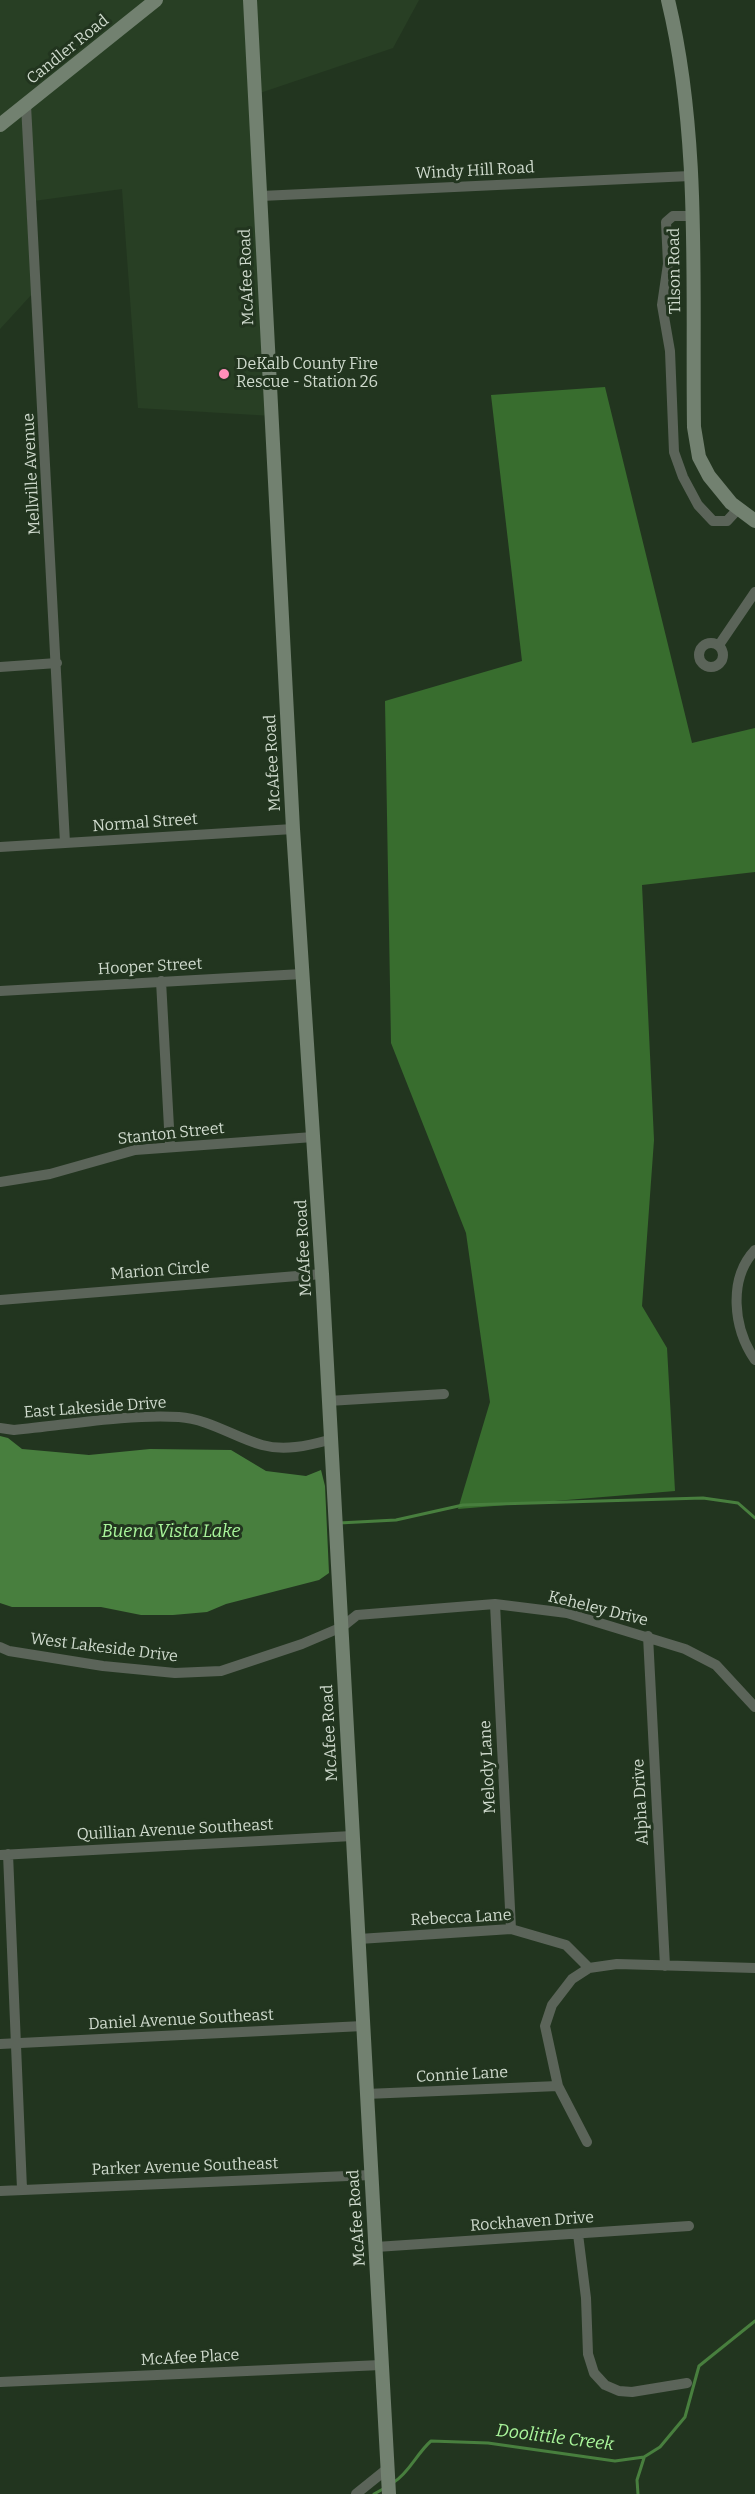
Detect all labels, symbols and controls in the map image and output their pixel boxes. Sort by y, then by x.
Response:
street label: Candler Road [23,11,113,89]
street label: Windy Hill Road [415,158,535,184]
street label: McAfee Road [236,228,258,326]
street label: Tilson Road [665,228,685,314]
place label: DeKalb County Fire Rescue - Station 26 [236,355,378,393]
marker: DeKalb County Fire Rescue - Station 26 [217,367,231,381]
street label: Mellville Avenue [19,412,45,536]
street label: McAfee Road [261,714,285,812]
street label: Normal Street [92,810,198,836]
street label: Hooper Street [97,955,203,979]
street label: Stanton Street [117,1119,225,1149]
street label: McAfee Road [292,1199,316,1297]
street label: Marion Circle [110,1258,210,1284]
street label: East Lakeside Drive [23,1393,167,1423]
water label: Buena Vista Lake [101,1521,241,1543]
street label: Keheley Drive [546,1587,650,1631]
street label: West Lakeside Drive [29,1629,179,1667]
street label: McAfee Road [318,1684,342,1782]
street label: Melody Lane [476,1720,500,1814]
street label: Alpha Drive [629,1758,653,1846]
street label: Quillian Avenue Southeast [76,1815,274,1845]
street label: Rebecca Lane [410,1906,512,1930]
street label: Daniel Avenue Southeast [88,2006,274,2034]
street label: Connie Lane [415,2063,509,2087]
street label: Parker Avenue Southeast [91,2154,279,2180]
street label: McAfee Road [344,2169,370,2267]
street label: Rockhaven Drive [469,2208,595,2236]
street label: McAfee Place [140,2346,240,2370]
water label: Doolittle Creek [495,2420,615,2456]

